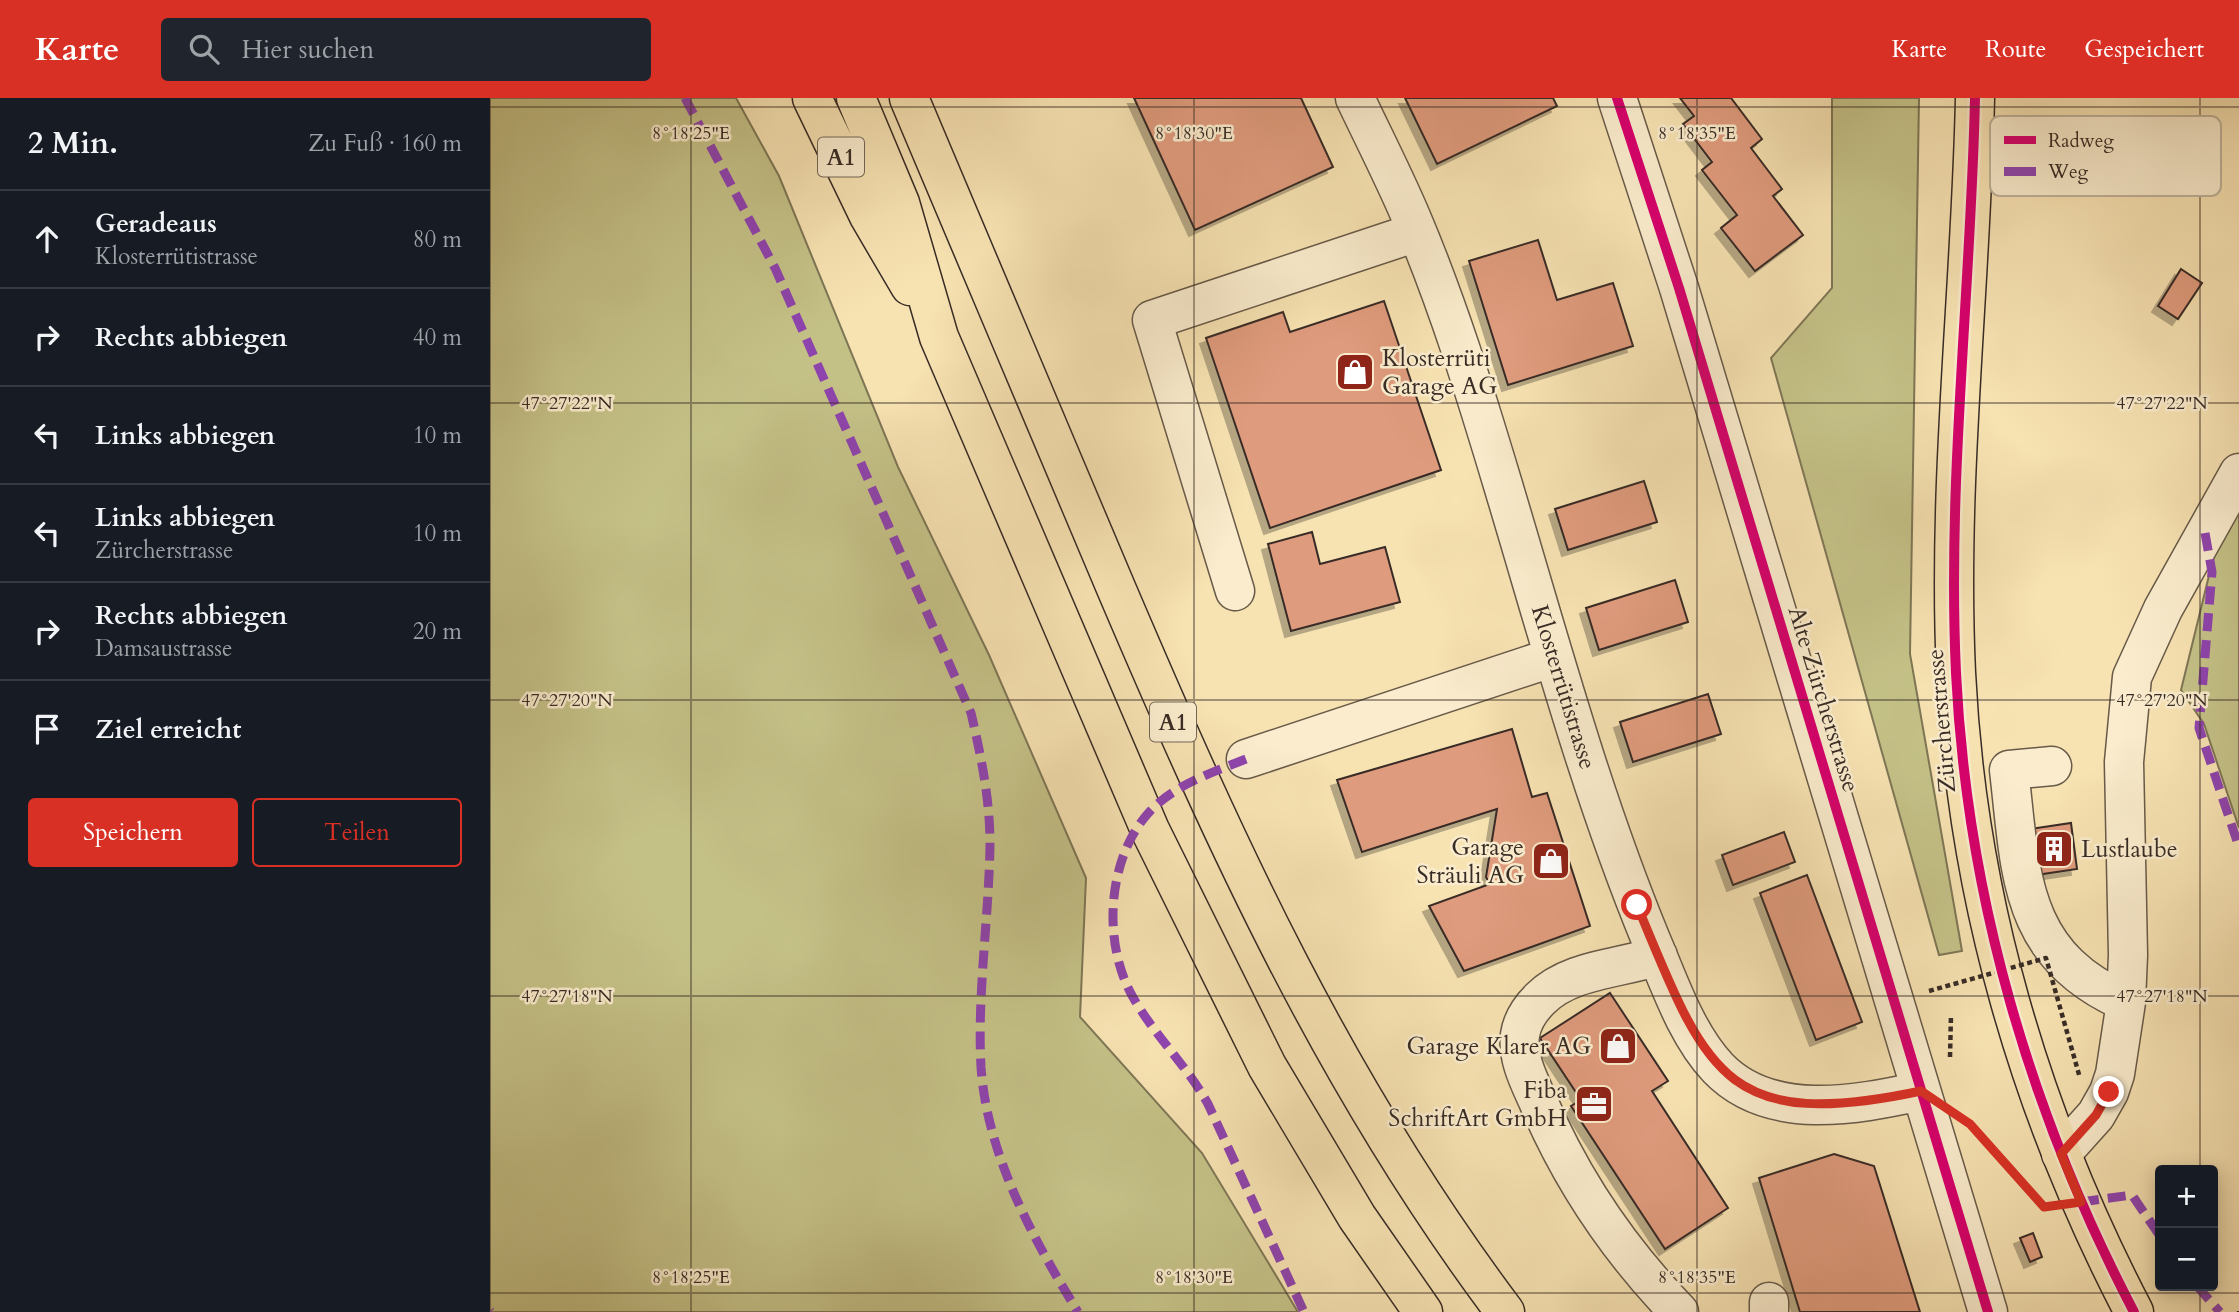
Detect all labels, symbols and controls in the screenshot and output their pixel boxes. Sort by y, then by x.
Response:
search box [161,18,651,81]
text: Karte [35,27,119,72]
icon: search [185,30,223,68]
text: Hier suchen [241,32,374,67]
text: Karte [1892,33,1947,66]
text: Route [1985,33,2046,66]
text: Gespeichert [2084,33,2204,66]
legend [1990,116,2221,196]
text: 8°18'25"E [652,121,730,146]
text: 8°18'30"E [1155,121,1233,146]
text: 8°18'35"E [1658,121,1736,146]
text: 2 Min. [28,123,118,164]
text: Zu Fuß · 160 m [308,128,462,159]
text: Radweg [2048,128,2114,154]
road number: A1 [818,138,864,176]
text: Weg [2047,159,2089,185]
text: Geradeaus [95,206,217,241]
icon: ahead [28,220,66,258]
text: 80 m [413,224,462,255]
text: Klosterrütistrasse [95,241,258,272]
icon: right [28,318,66,356]
text: Rechts abbiegen [95,320,287,355]
text: 40 m [413,322,462,353]
place label: Klosterrüti Garage AG [1382,342,1497,403]
shop icon: Klosterrüti Garage AG [1334,351,1376,393]
text: 47°27'22"N [521,391,613,416]
text: 47°27'22"N [2116,391,2208,416]
icon: left [28,416,66,454]
text: Links abbiegen [95,418,275,453]
text: 10 m [413,420,462,451]
text: Links abbiegen [95,500,275,535]
icon: left [28,514,66,552]
text: 10 m [413,518,462,549]
text: Zürcherstrasse [95,535,233,566]
text: Rechts abbiegen [95,598,287,633]
street label: Klosterrütistrasse [1523,601,1604,773]
street label: Alte Zürcherstrasse [1780,602,1867,796]
icon: right [28,612,66,650]
text: 20 m [413,616,462,647]
text: Damsaustrasse [95,633,232,664]
street label: Zürcherstrasse [1919,648,1964,794]
text: 47°27'20"N [521,688,613,713]
text: 47°27'20"N [2116,688,2208,713]
road number: A1 [1150,702,1196,742]
icon: arrive [28,710,66,748]
text: Ziel erreicht [95,712,241,747]
button: Speichern [28,798,238,867]
button: Teilen [252,798,462,867]
building icon: Lustlaube [2033,828,2075,870]
place label: Garage Sträuli AG [1417,831,1524,892]
place label: Lustlaube [2081,833,2178,866]
shop icon: Garage Sträuli AG [1530,840,1572,882]
route start [1621,889,1652,920]
text: 47°27'18"N [521,984,613,1009]
text: 47°27'18"N [2116,984,2208,1009]
shop icon: Garage Klarer AG [1597,1025,1639,1067]
place label: Garage Klarer AG [1406,1030,1591,1063]
place label: Fiba SchriftArt GmbH [1388,1074,1568,1135]
route end [2093,1076,2124,1107]
office icon: Fiba SchriftArt GmbH [1573,1083,1615,1125]
map controls [2155,1165,2218,1291]
button: + [2155,1165,2218,1228]
button: − [2155,1228,2218,1291]
text: 8°18'25"E [652,1265,730,1290]
text: 8°18'30"E [1155,1265,1233,1290]
text: 8°18'35"E [1658,1265,1736,1290]

